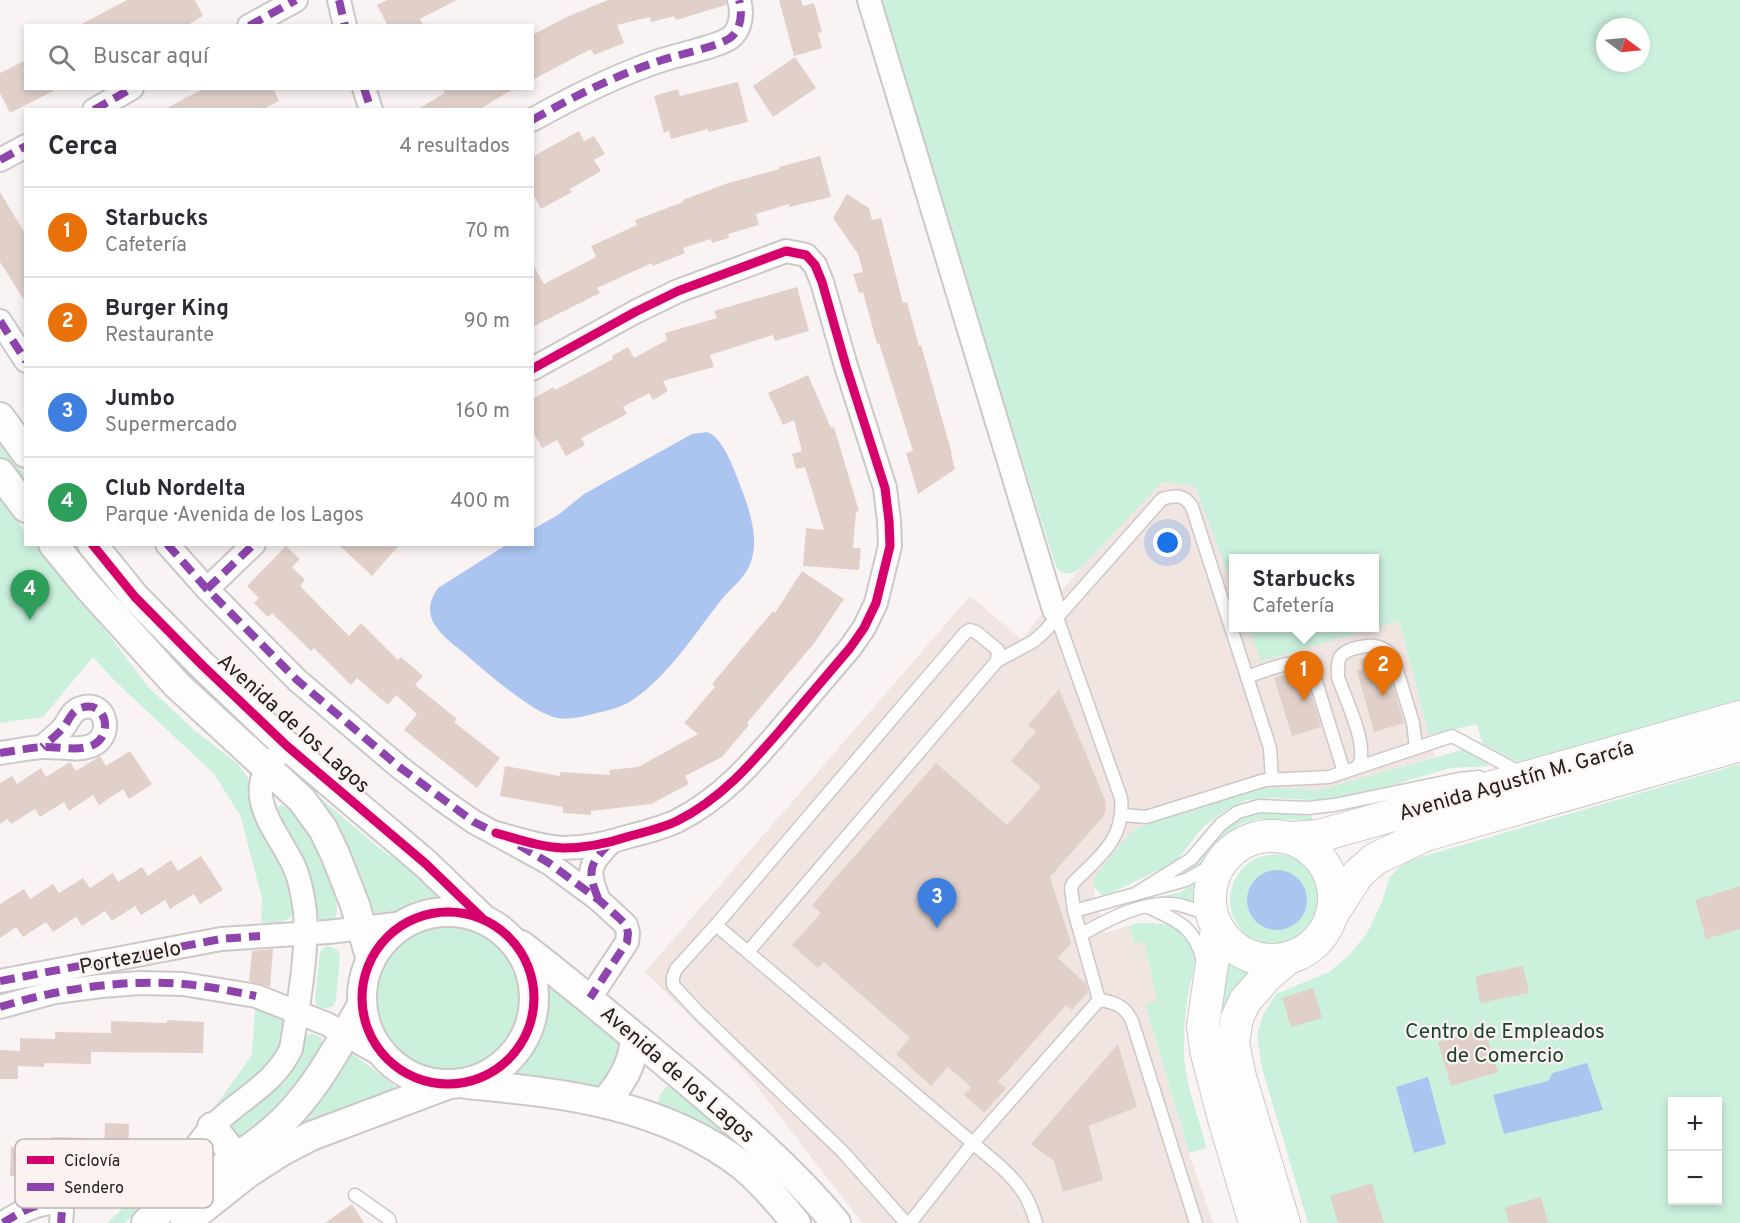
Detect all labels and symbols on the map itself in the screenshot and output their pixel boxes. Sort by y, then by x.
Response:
north arrow [1596,18,1650,72]
your location [1153,528,1182,557]
pin: 4 [10,570,50,620]
pin: 2 [1364,646,1402,696]
street label: Avenida de los Lagos [211,648,375,800]
pin: 1 [1284,652,1324,701]
street label: Avenida Agustín M. García [1396,735,1637,828]
pin: 3 [918,878,956,928]
street label: Portezuelo [77,935,183,982]
street label: Avenida de los Lagos [594,1001,760,1150]
park label: Centro de Empleados de Comercio [1405,1019,1605,1070]
legend [15,1139,213,1208]
text: Ciclovía [64,1152,120,1172]
text: Sendero [64,1179,124,1199]

